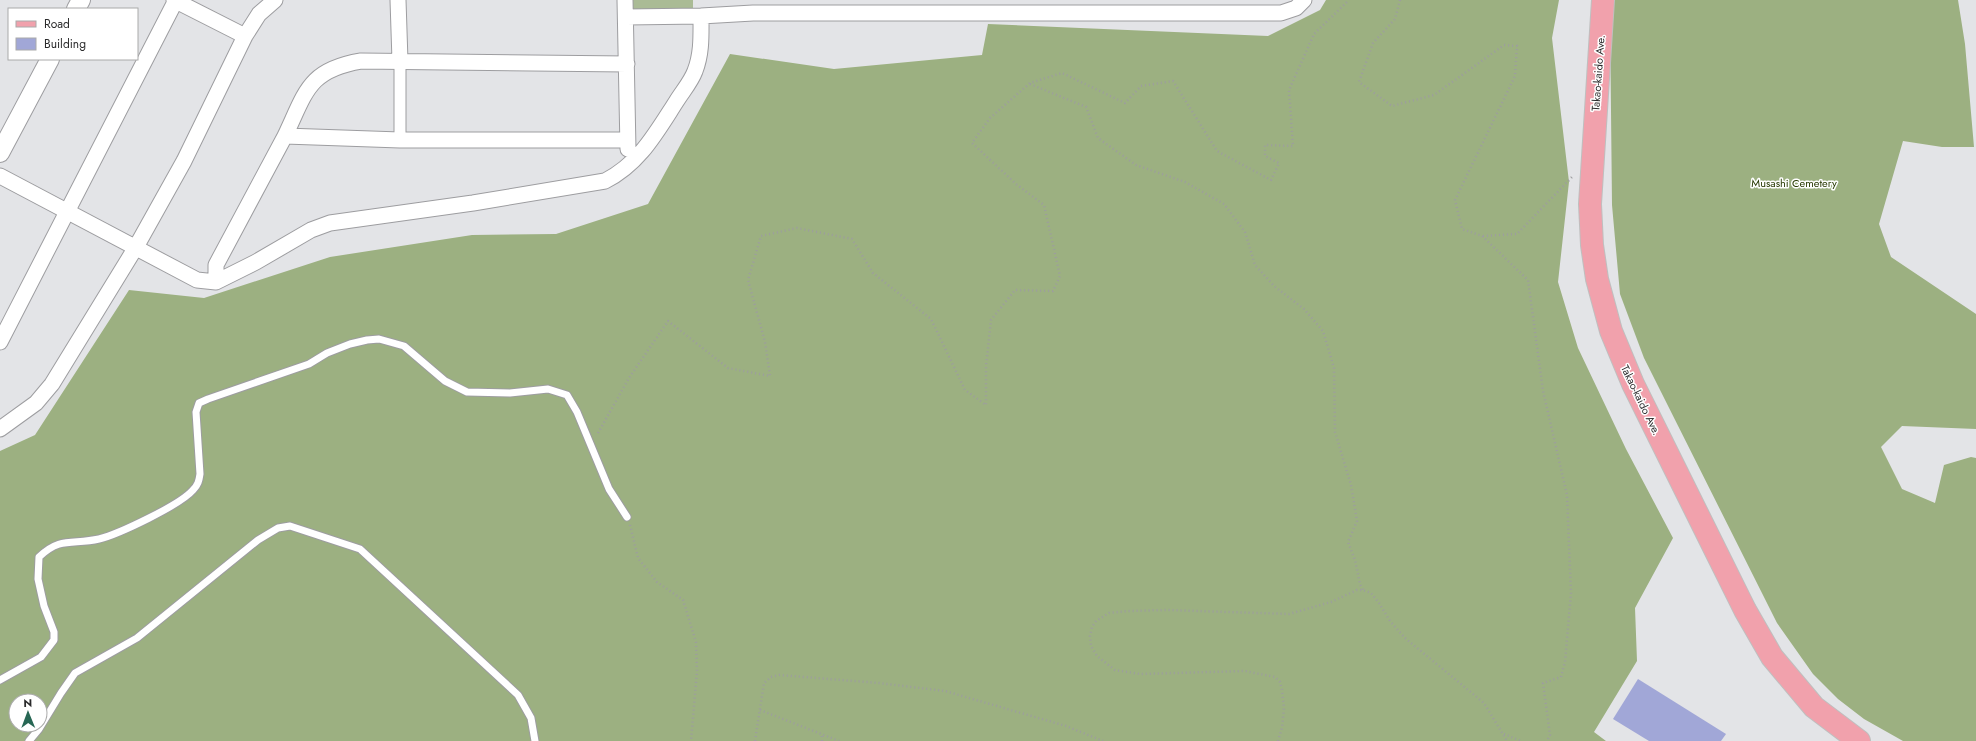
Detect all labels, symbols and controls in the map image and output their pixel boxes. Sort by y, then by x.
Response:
legend [8,8,138,60]
text: Road [44,15,70,33]
street label: Takao-kaido Ave. [1587,34,1609,112]
text: Building [44,35,86,53]
park label: Musashi Cemetery [1751,175,1837,191]
street label: Takao-kaido Ave. [1617,362,1665,438]
north arrow [8,693,48,733]
text: N [23,695,32,711]

